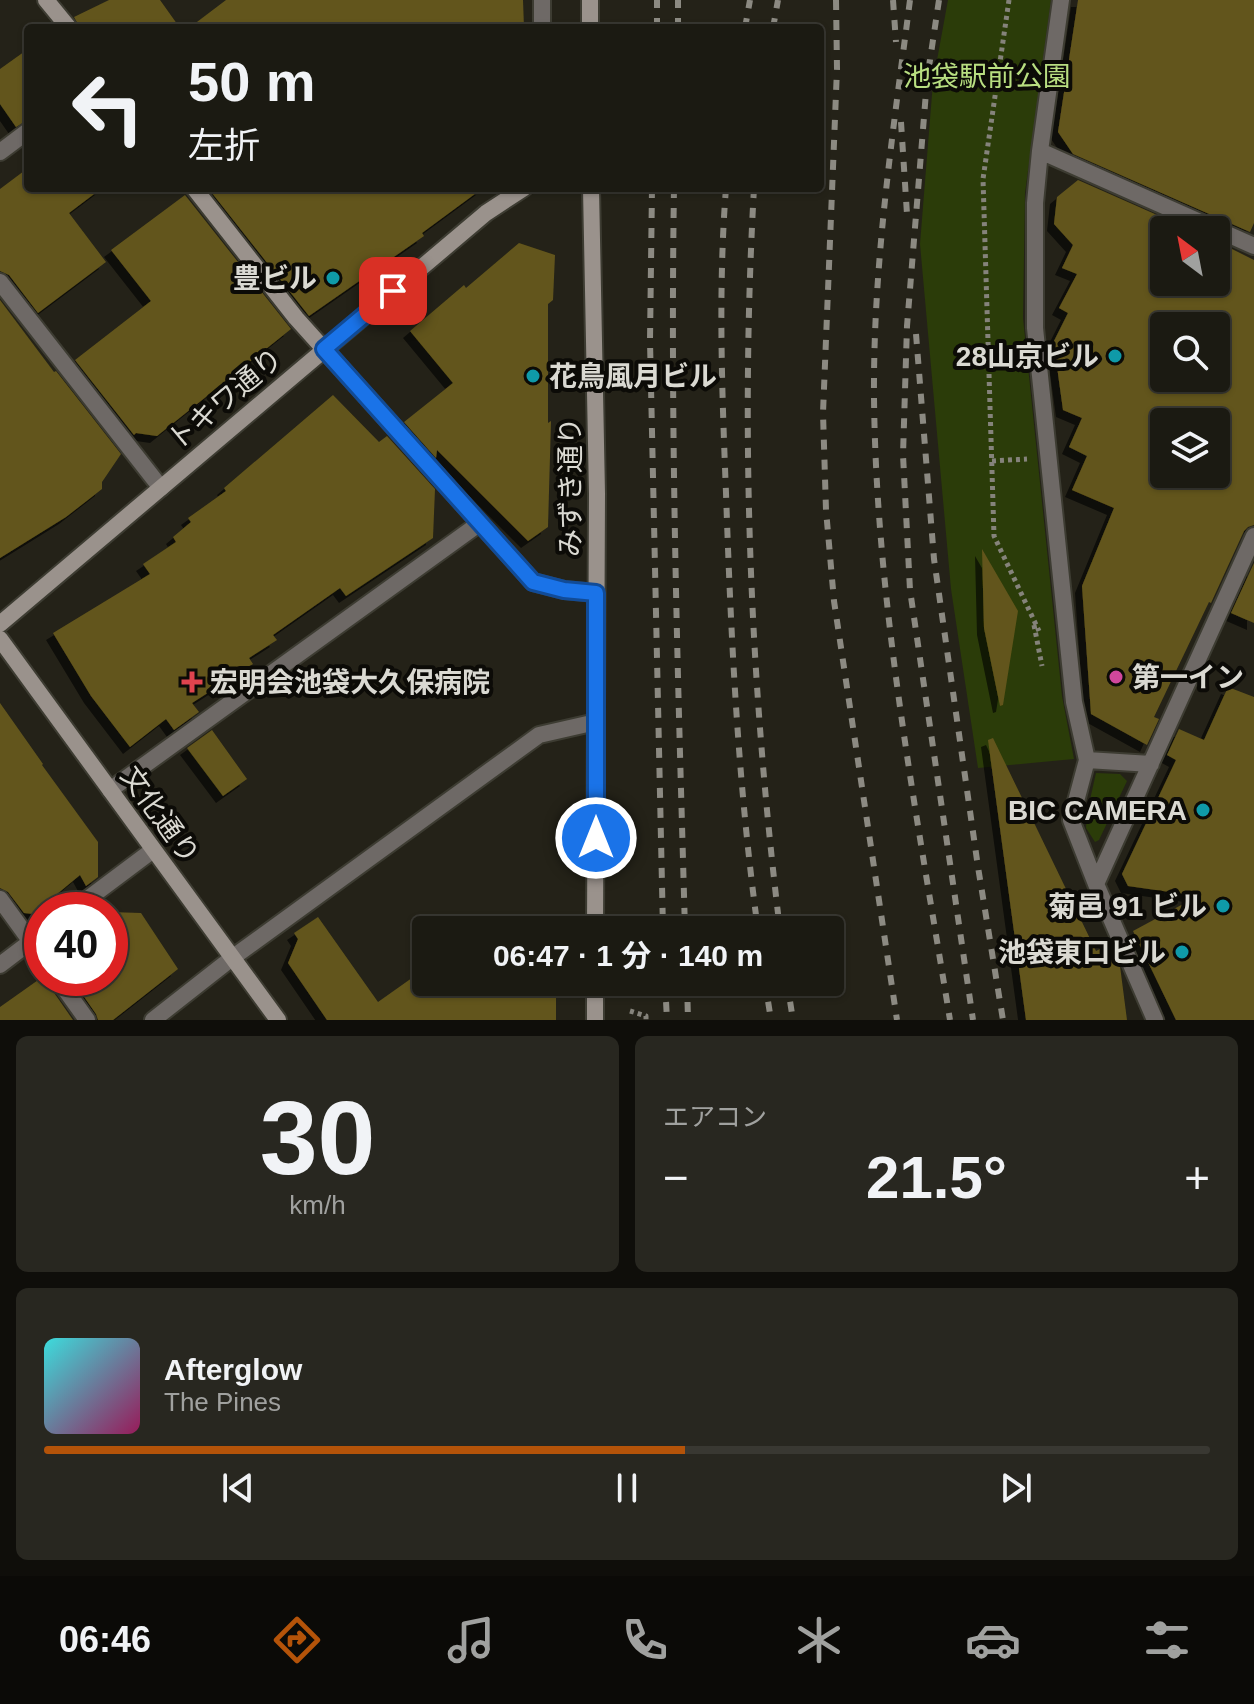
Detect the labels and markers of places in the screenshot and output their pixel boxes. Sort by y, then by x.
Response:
pin [359,257,427,325]
place label: 豊ビル [233,263,317,294]
marker: 豊ビル [324,269,342,287]
place label: 28山京ビル [956,341,1099,372]
marker: 28山京ビル [1106,347,1124,365]
place label: 花鳥風月ビル [549,361,717,392]
marker: 花鳥風月ビル [524,367,542,385]
place label: 第一イン [1132,662,1244,693]
place label: 宏明会池袋大久保病院 [210,667,490,698]
marker: 第一イン [1107,668,1125,686]
marker: 宏明会池袋大久保病院 [181,671,203,693]
place label: BIC CAMERA [1008,795,1187,826]
marker: BIC CAMERA [1194,801,1212,819]
place label: 菊邑 91 ビル [1048,891,1207,922]
marker: 菊邑 91 ビル [1214,897,1232,915]
place label: 池袋東口ビル [998,937,1166,968]
marker: 池袋東口ビル [1173,943,1191,961]

